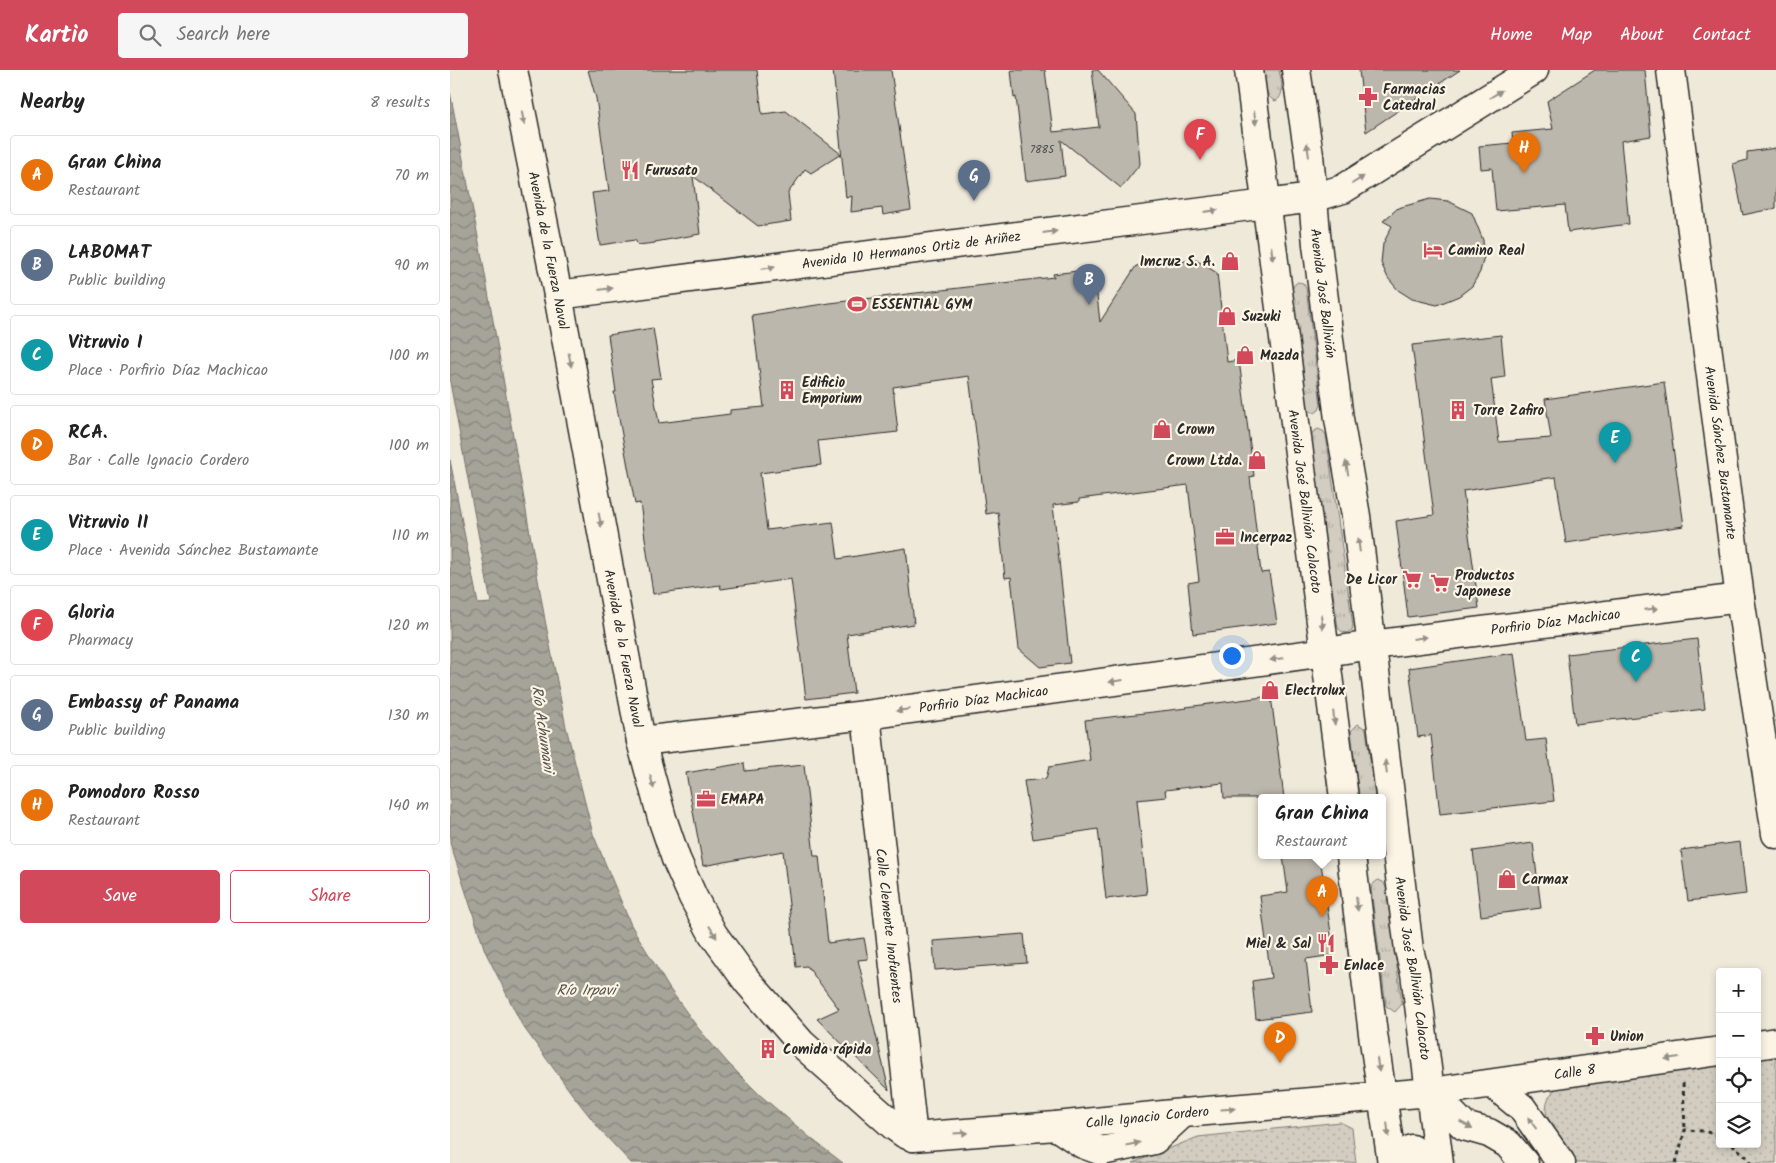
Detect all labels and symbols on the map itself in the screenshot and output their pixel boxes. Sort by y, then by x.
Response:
place label: Farmacias Catedral [1383,79,1446,117]
pharmacy icon: Farmacias Catedral [1357,86,1379,108]
one-way arrow [1489,89,1502,99]
one-way arrow [519,110,527,125]
one-way arrow [1251,111,1259,127]
pin: F [1184,119,1216,160]
pin: H [1508,132,1540,173]
house number: 7885 [1030,141,1055,159]
one-way arrow [1304,142,1312,158]
restaurant icon: Furusato [619,159,641,181]
place label: Furusato [645,160,698,182]
pin: G [958,160,990,201]
street label: Avenida de la Fuerza Naval [522,170,574,332]
one-way arrow [1351,175,1364,185]
one-way arrow [1204,207,1220,215]
street label: Avenida 10 Hermanos Ortiz de Ariñez [800,226,1022,276]
one-way arrow [1043,228,1059,236]
street label: Avenida José Ballivián [1304,228,1341,359]
hotel icon: Camino Real [1422,239,1444,261]
place label: Camino Real [1448,240,1525,262]
one-way arrow [1268,245,1276,261]
shop icon: Imcruz S. A. [1219,250,1241,272]
place label: Imcruz S. A. [1140,251,1215,273]
one-way arrow [760,264,776,272]
pin: B [1073,264,1105,305]
one-way arrow [599,285,615,293]
sports icon: ESSENTIAL GYM [846,293,868,315]
place label: ESSENTIAL GYM [872,294,973,316]
shop icon: Suzuki [1216,305,1238,327]
place label: Suzuki [1242,306,1281,328]
shop icon: Mazda [1234,344,1256,366]
place label: Mazda [1260,345,1299,367]
one-way arrow [566,352,574,368]
street label: Avenida Sánchez Bustamante [1698,365,1742,542]
place label: Edificio Emporium [802,372,863,410]
building icon: Edificio Emporium [776,379,798,401]
building icon: Torre Zafiro [1447,399,1469,421]
place label: Torre Zafiro [1473,400,1545,422]
street label: Avenida José Ballivián Calacoto [1281,408,1327,595]
shop icon: Crown [1151,418,1173,440]
place label: Crown [1177,419,1215,441]
pin: E [1599,422,1631,463]
shop icon: Crown Ltda. [1246,449,1268,471]
place label: Crown Ltda. [1167,450,1242,472]
one-way arrow [1343,460,1351,476]
one-way arrow [596,512,604,528]
office icon: Incerpaz [1214,526,1236,548]
place label: Incerpaz [1240,527,1292,549]
one-way arrow [1355,537,1363,553]
place label: Productos Japonese [1455,565,1515,603]
street label: Avenida de la Fuerza Naval [597,568,648,730]
supermarket icon: De Licor [1401,568,1423,590]
place label: De Licor [1346,569,1398,591]
supermarket icon: Productos Japonese [1429,572,1451,594]
street label: Porfirio Díaz Machicao [1489,603,1622,642]
one-way arrow [1643,605,1659,613]
one-way arrow [1318,614,1326,630]
one-way arrow [1412,634,1428,642]
pin: C [1620,641,1652,682]
your location [1219,643,1245,669]
one-way arrow [1269,655,1285,663]
one-way arrow [1108,677,1124,685]
shop icon: Electrolux [1259,679,1281,701]
street label: Porfirio Díaz Machicao [917,680,1050,720]
place label: Electrolux [1285,680,1345,702]
water label: Río Achumani [524,685,560,777]
one-way arrow [895,706,911,714]
one-way arrow [1330,710,1338,726]
one-way arrow [1382,758,1390,774]
one-way arrow [649,774,657,789]
office icon: EMAPA [695,788,717,810]
place label: EMAPA [721,789,765,811]
street label: Calle Clemente Inofuentes [869,847,908,1005]
shop icon: Carmax [1496,868,1518,890]
place label: Carmax [1522,869,1568,891]
street label: Avenida José Ballivián Calacoto [1388,875,1436,1061]
pin: A [1306,876,1338,917]
one-way arrow [1353,896,1361,912]
one-way arrow [708,925,717,938]
restaurant icon: Miel & Sal [1315,932,1337,954]
place label: Miel & Sal [1246,933,1311,955]
pharmacy icon: Enlace [1318,954,1340,976]
place label: Enlace [1344,955,1384,977]
water label: Río Irpavi [557,979,619,1003]
pin: D [1264,1022,1296,1063]
pharmacy icon: Union [1584,1025,1606,1047]
place label: Union [1610,1026,1644,1048]
building icon: Comida rápida [757,1038,779,1060]
place label: Comida rápida [783,1039,871,1061]
one-way arrow [1663,1054,1679,1062]
one-way arrow [1375,1058,1383,1074]
street label: Calle 8 [1552,1059,1598,1086]
street label: Calle Ignacio Cordero [1084,1101,1210,1135]
one-way arrow [1220,1105,1236,1113]
one-way arrow [1527,1117,1538,1130]
one-way arrow [1459,1121,1474,1129]
one-way arrow [1384,1122,1392,1138]
one-way arrow [954,1129,970,1137]
one-way arrow [1125,1140,1140,1148]

